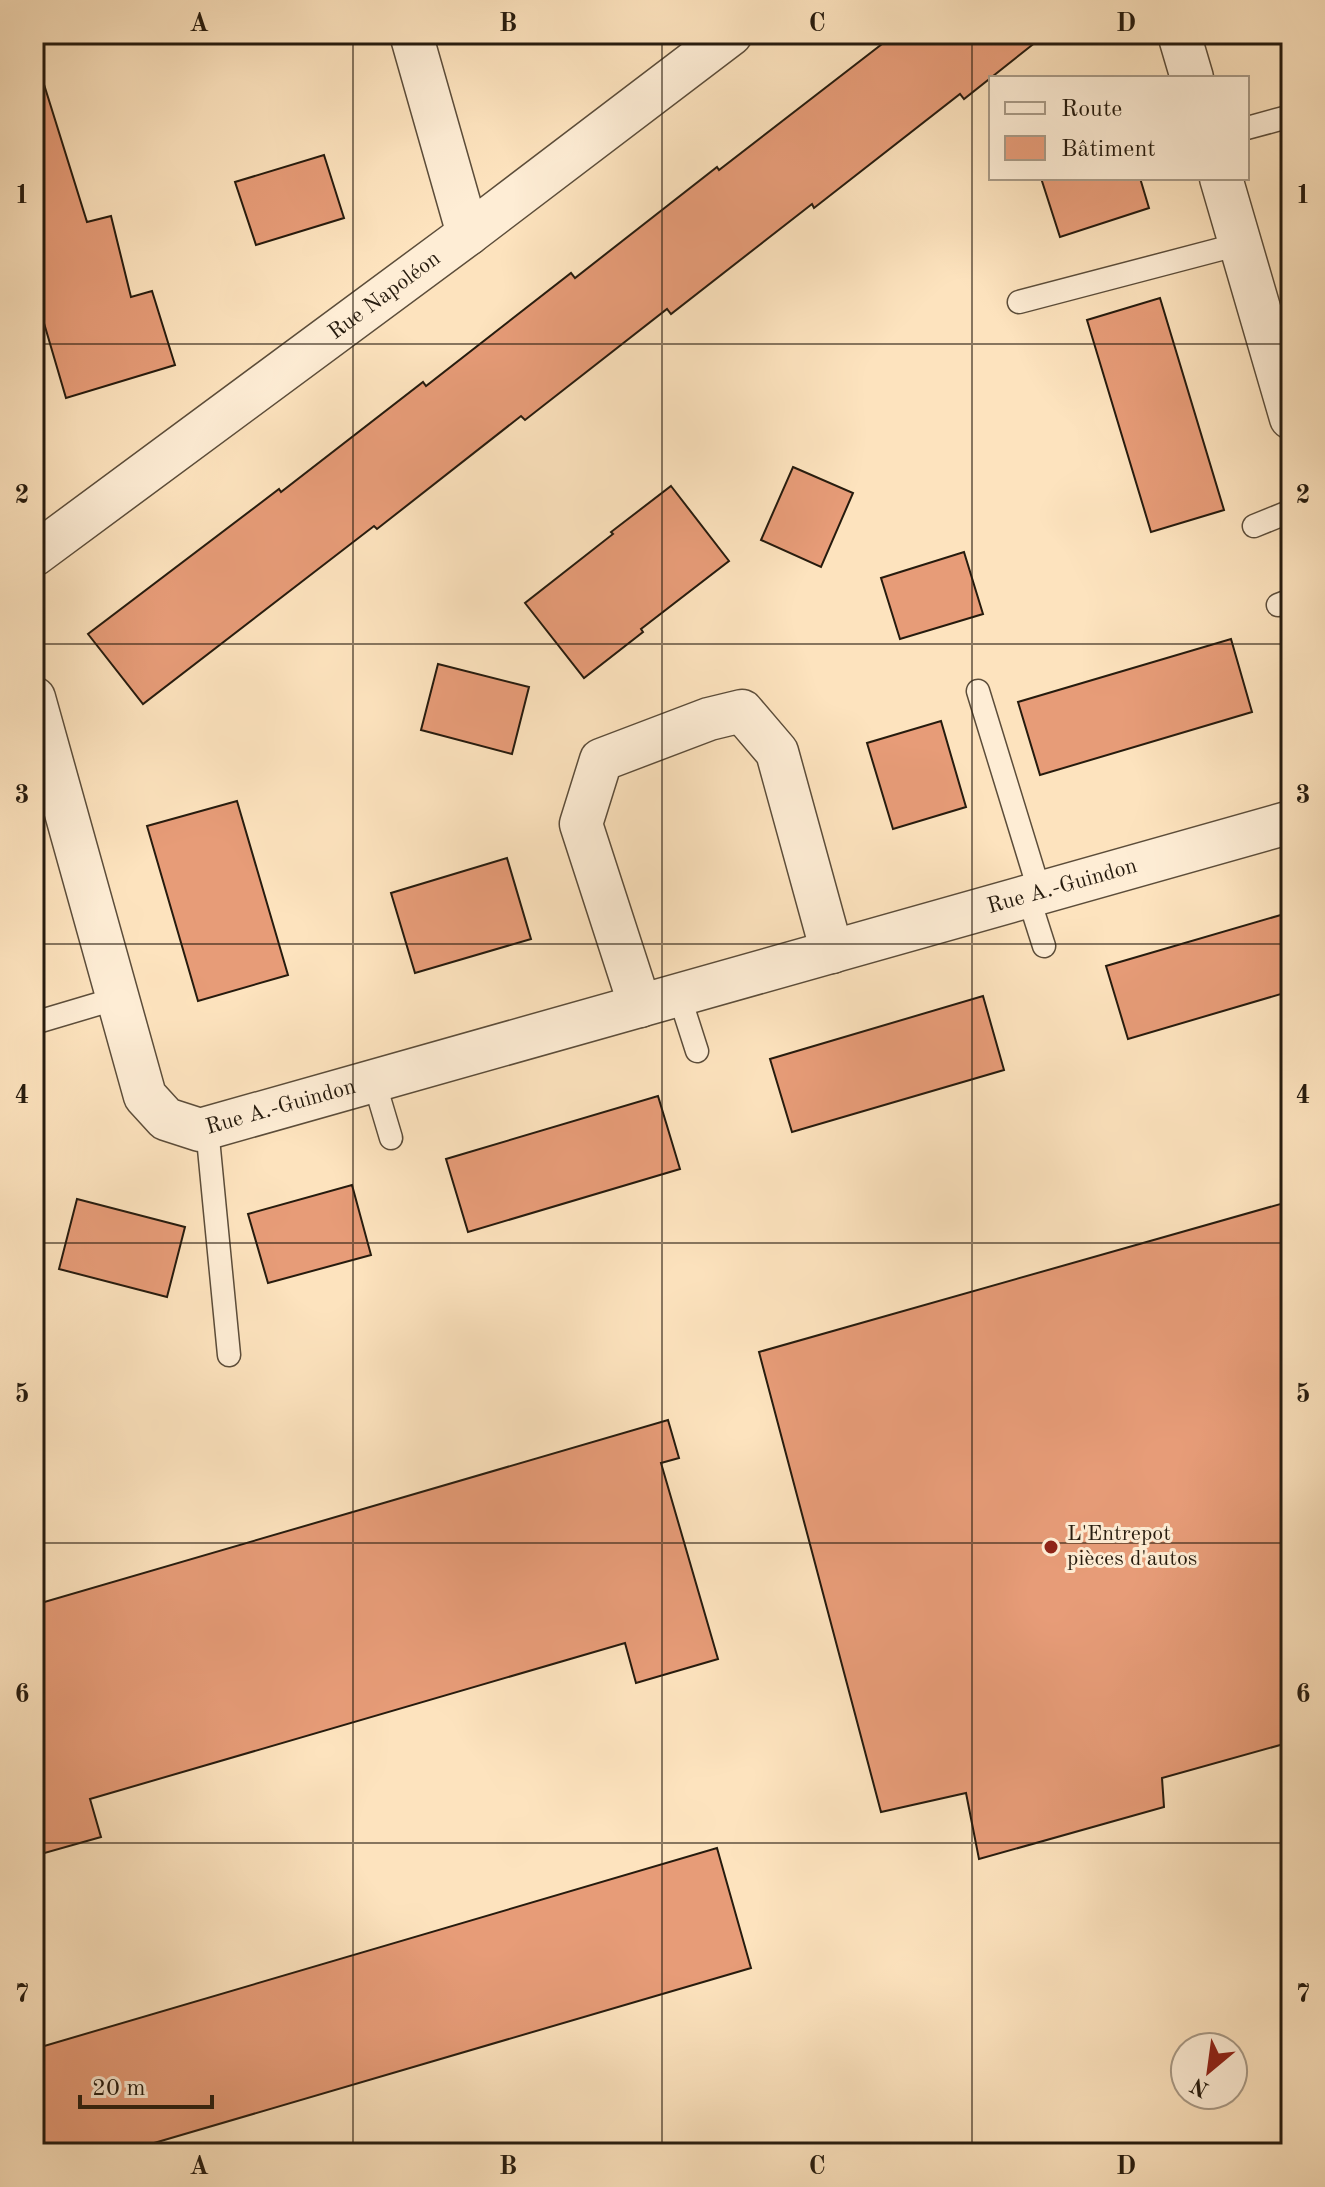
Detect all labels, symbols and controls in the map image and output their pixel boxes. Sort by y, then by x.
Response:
text: A [189,11,209,37]
text: B [499,11,517,37]
text: C [808,11,826,37]
text: D [1116,11,1136,37]
legend [989,76,1249,180]
text: Route [1061,98,1122,122]
text: Bâtiment [1061,138,1156,162]
text: 1 [14,183,30,209]
text: 1 [1295,183,1311,209]
street label: Rue Napoléon [325,247,445,344]
text: 2 [14,483,30,509]
text: 2 [1295,483,1311,509]
text: 3 [14,783,30,809]
text: 3 [1295,783,1311,809]
street label: Rue A.-Guindon [985,855,1140,918]
street label: Rue A.-Guindon [203,1076,358,1139]
text: 4 [14,1083,30,1109]
text: 4 [1295,1083,1311,1109]
text: 5 [14,1382,30,1408]
text: 5 [1295,1382,1311,1408]
place label: L'Entrepot pièces d'autos [1067,1523,1197,1570]
marker: L'Entrepot pièces d'autos [1042,1538,1060,1556]
text: 6 [14,1682,30,1708]
text: 6 [1295,1682,1311,1708]
text: 7 [14,1982,30,2008]
text: 7 [1295,1982,1311,2008]
north arrow [1169,2031,1249,2111]
scale bar [80,2059,212,2109]
text: N [1187,2073,1213,2100]
text: 20 m [92,2077,146,2101]
text: A [189,2154,209,2180]
text: B [499,2154,517,2180]
text: C [808,2154,826,2180]
text: D [1116,2154,1136,2180]

